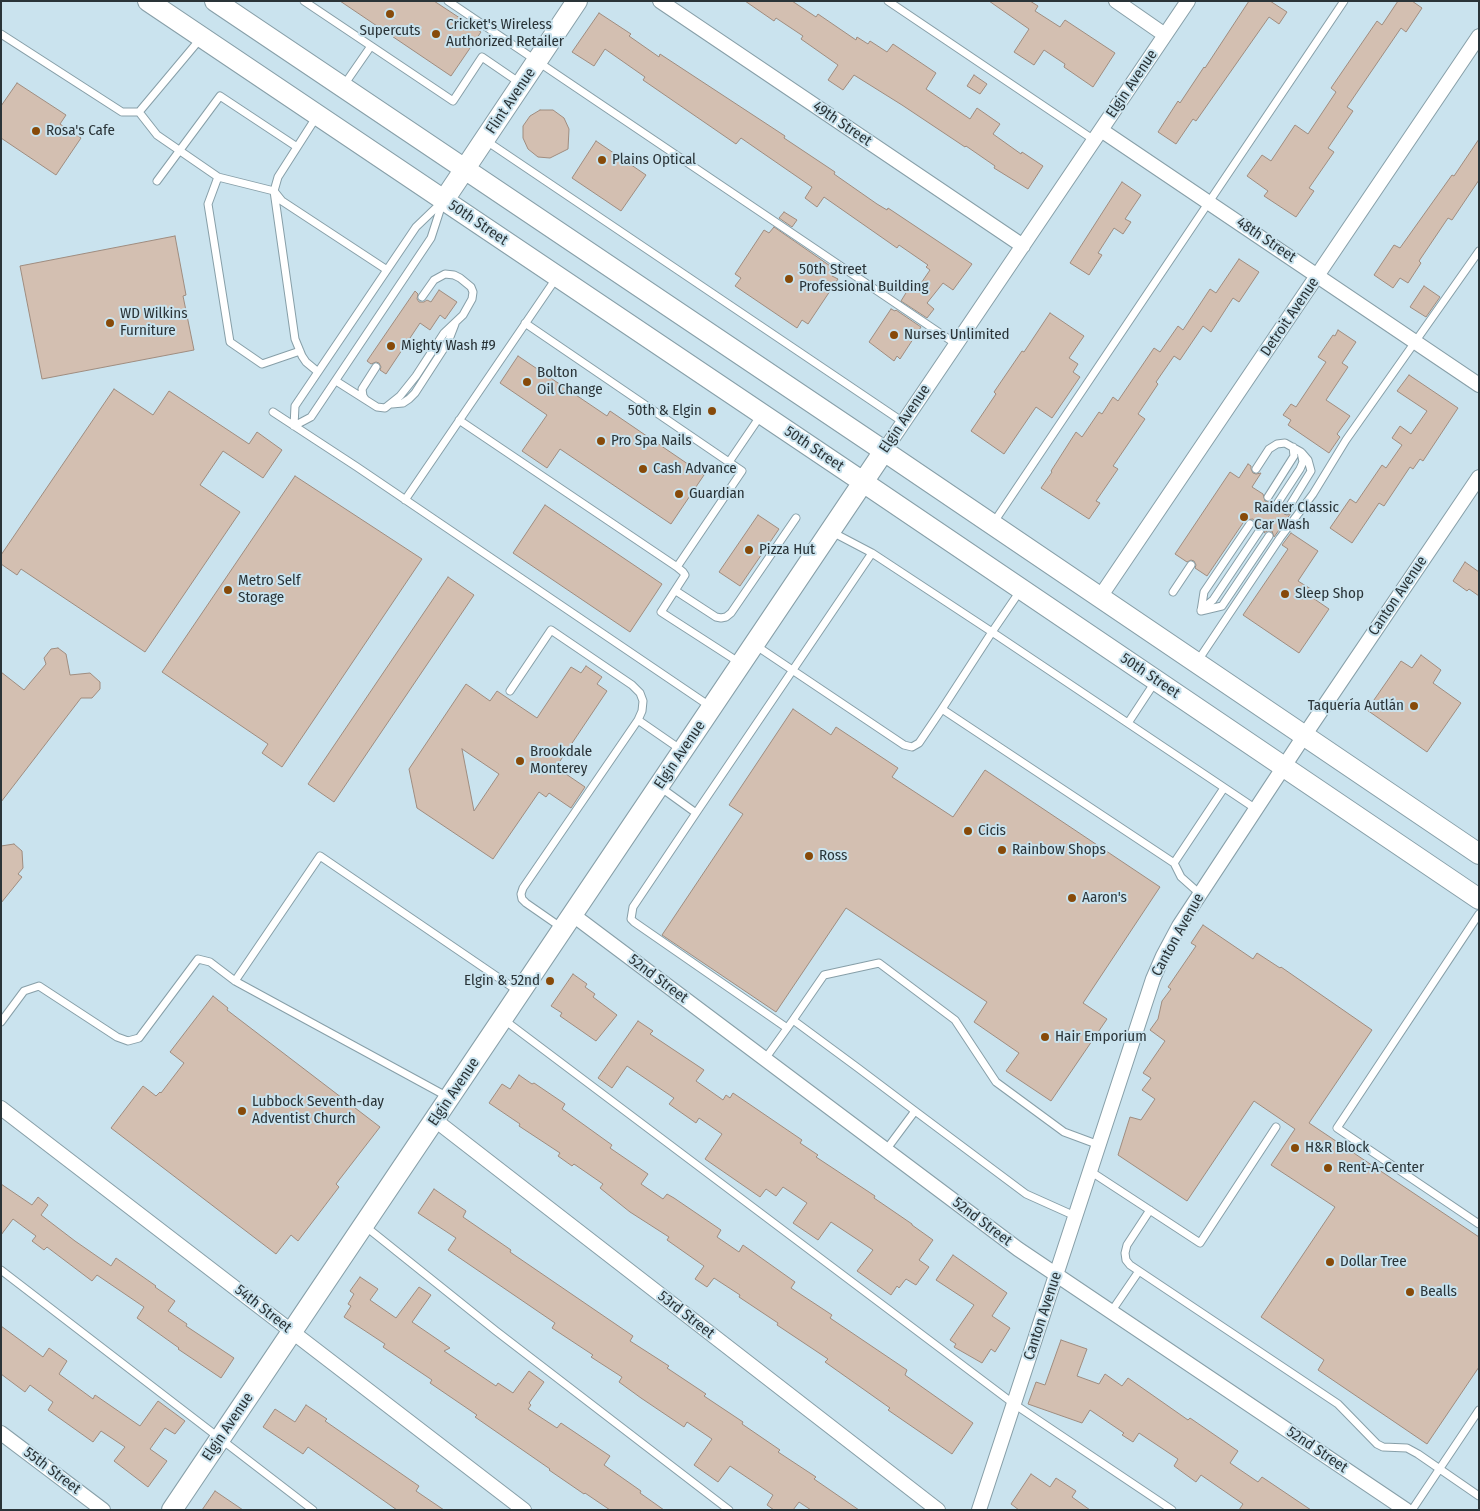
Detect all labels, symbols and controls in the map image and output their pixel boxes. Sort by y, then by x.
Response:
marker: Supercuts [384,8,396,20]
place label: Cricket's Wireless Authorized Retailer [446,16,564,51]
place label: Supercuts [360,22,420,40]
marker: Cricket's Wireless Authorized Retailer [430,28,442,40]
street label: Elgin Avenue [1103,47,1161,121]
street label: Flint Avenue [482,65,540,137]
street label: 49th Street [809,98,875,150]
place label: Rosa's Cafe [46,122,115,140]
marker: Rosa's Cafe [30,125,42,137]
place label: Plains Optical [612,151,696,169]
marker: Plains Optical [596,154,608,166]
street label: 50th Street [445,197,511,249]
street label: 48th Street [1233,214,1299,266]
place label: 50th Street Professional Building [799,261,929,296]
marker: 50th Street Professional Building [783,273,795,285]
street label: Detroit Avenue [1257,274,1323,360]
place label: WD Wilkins Furniture [120,305,188,340]
marker: WD Wilkins Furniture [104,317,116,329]
place label: Nurses Unlimited [904,326,1010,344]
marker: Nurses Unlimited [888,329,900,341]
place label: Mighty Wash #9 [401,337,496,355]
marker: Mighty Wash #9 [385,340,397,352]
place label: Bolton Oil Change [537,364,603,399]
marker: Bolton Oil Change [521,376,533,388]
street label: Elgin Avenue [876,382,934,456]
place label: 50th & Elgin [628,402,702,420]
marker: 50th & Elgin [706,405,718,417]
street label: 50th Street [781,423,847,475]
place label: Pro Spa Nails [611,432,692,450]
marker: Pro Spa Nails [595,435,607,447]
place label: Cash Advance [653,460,737,478]
marker: Cash Advance [637,463,649,475]
place label: Guardian [689,485,745,503]
marker: Guardian [673,488,685,500]
place label: Raider Classic Car Wash [1254,499,1339,534]
marker: Raider Classic Car Wash [1238,511,1250,523]
place label: Pizza Hut [759,541,815,559]
marker: Pizza Hut [743,544,755,556]
street label: Canton Avenue [1365,553,1431,639]
place label: Metro Self Storage [238,572,301,607]
marker: Metro Self Storage [222,584,234,596]
place label: Sleep Shop [1295,585,1364,603]
marker: Sleep Shop [1279,588,1291,600]
street label: 50th Street [1117,650,1183,702]
place label: Taquería Autlán [1308,697,1404,715]
marker: Taquería Autlán [1408,700,1420,712]
street label: Elgin Avenue [651,718,709,792]
place label: Brookdale Monterey [530,743,592,778]
marker: Brookdale Monterey [514,755,526,767]
place label: Cicis [978,822,1006,840]
marker: Cicis [962,825,974,837]
place label: Rainbow Shops [1012,841,1106,859]
marker: Rainbow Shops [996,844,1008,856]
place label: Ross [819,847,847,865]
marker: Ross [803,850,815,862]
place label: Aaron's [1082,889,1127,907]
street label: Canton Avenue [1148,890,1208,980]
marker: Aaron's [1066,892,1078,904]
street label: 52nd Street [625,951,691,1007]
place label: Elgin & 52nd [464,972,540,990]
marker: Elgin & 52nd [544,975,556,987]
place label: Hair Emporium [1055,1028,1147,1046]
marker: Hair Emporium [1039,1031,1051,1043]
street label: Elgin Avenue [425,1055,483,1129]
place label: Lubbock Seventh-day Adventist Church [252,1093,384,1128]
marker: Lubbock Seventh-day Adventist Church [236,1105,248,1117]
place label: H&R Block [1305,1139,1369,1157]
marker: H&R Block [1289,1142,1301,1154]
place label: Rent-A-Center [1338,1159,1424,1177]
marker: Rent-A-Center [1322,1162,1334,1174]
street label: 52nd Street [949,1194,1015,1250]
place label: Dollar Tree [1340,1253,1407,1271]
marker: Dollar Tree [1324,1256,1336,1268]
street label: Canton Avenue [1020,1270,1066,1362]
street label: 54th Street [231,1281,295,1337]
place label: Bealls [1420,1283,1457,1301]
marker: Bealls [1404,1286,1416,1298]
street label: 53rd Street [654,1287,718,1343]
street label: Elgin Avenue [199,1390,257,1464]
street label: 52nd Street [1283,1423,1351,1477]
street label: 55th Street [20,1444,84,1498]

